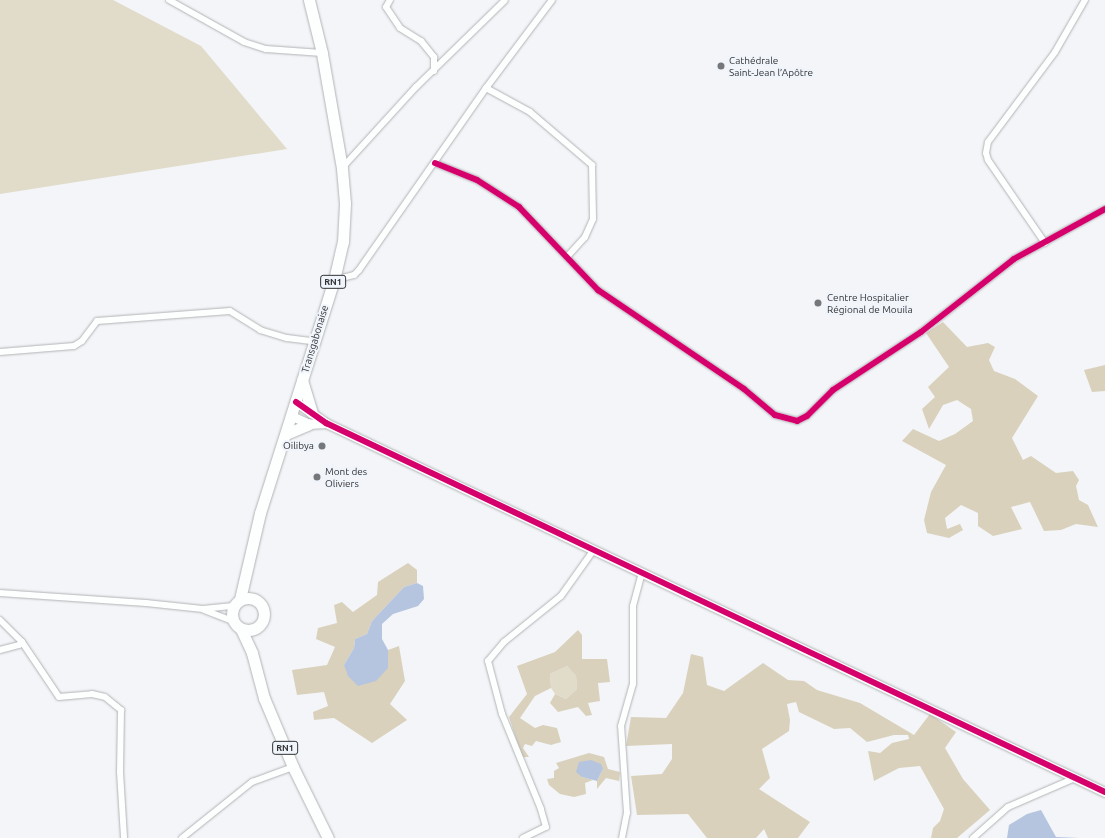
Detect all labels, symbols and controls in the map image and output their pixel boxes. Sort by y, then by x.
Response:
place label: Cathédrale Saint-Jean l’Apôtre [729,54,813,78]
marker: Cathédrale Saint-Jean l’Apôtre [716,61,726,71]
road number: RN1 [320,275,346,289]
place label: Centre Hospitalier Régional de Mouila [827,291,913,314]
marker: Centre Hospitalier Régional de Mouila [812,297,824,309]
street label: Transgabonaise [299,304,331,374]
place label: Oilibya [283,440,314,452]
marker: Oilibya [317,441,327,451]
place label: Mont des Oliviers [325,465,367,488]
marker: Mont des Oliviers [312,472,322,482]
road number: RN1 [272,741,298,755]

